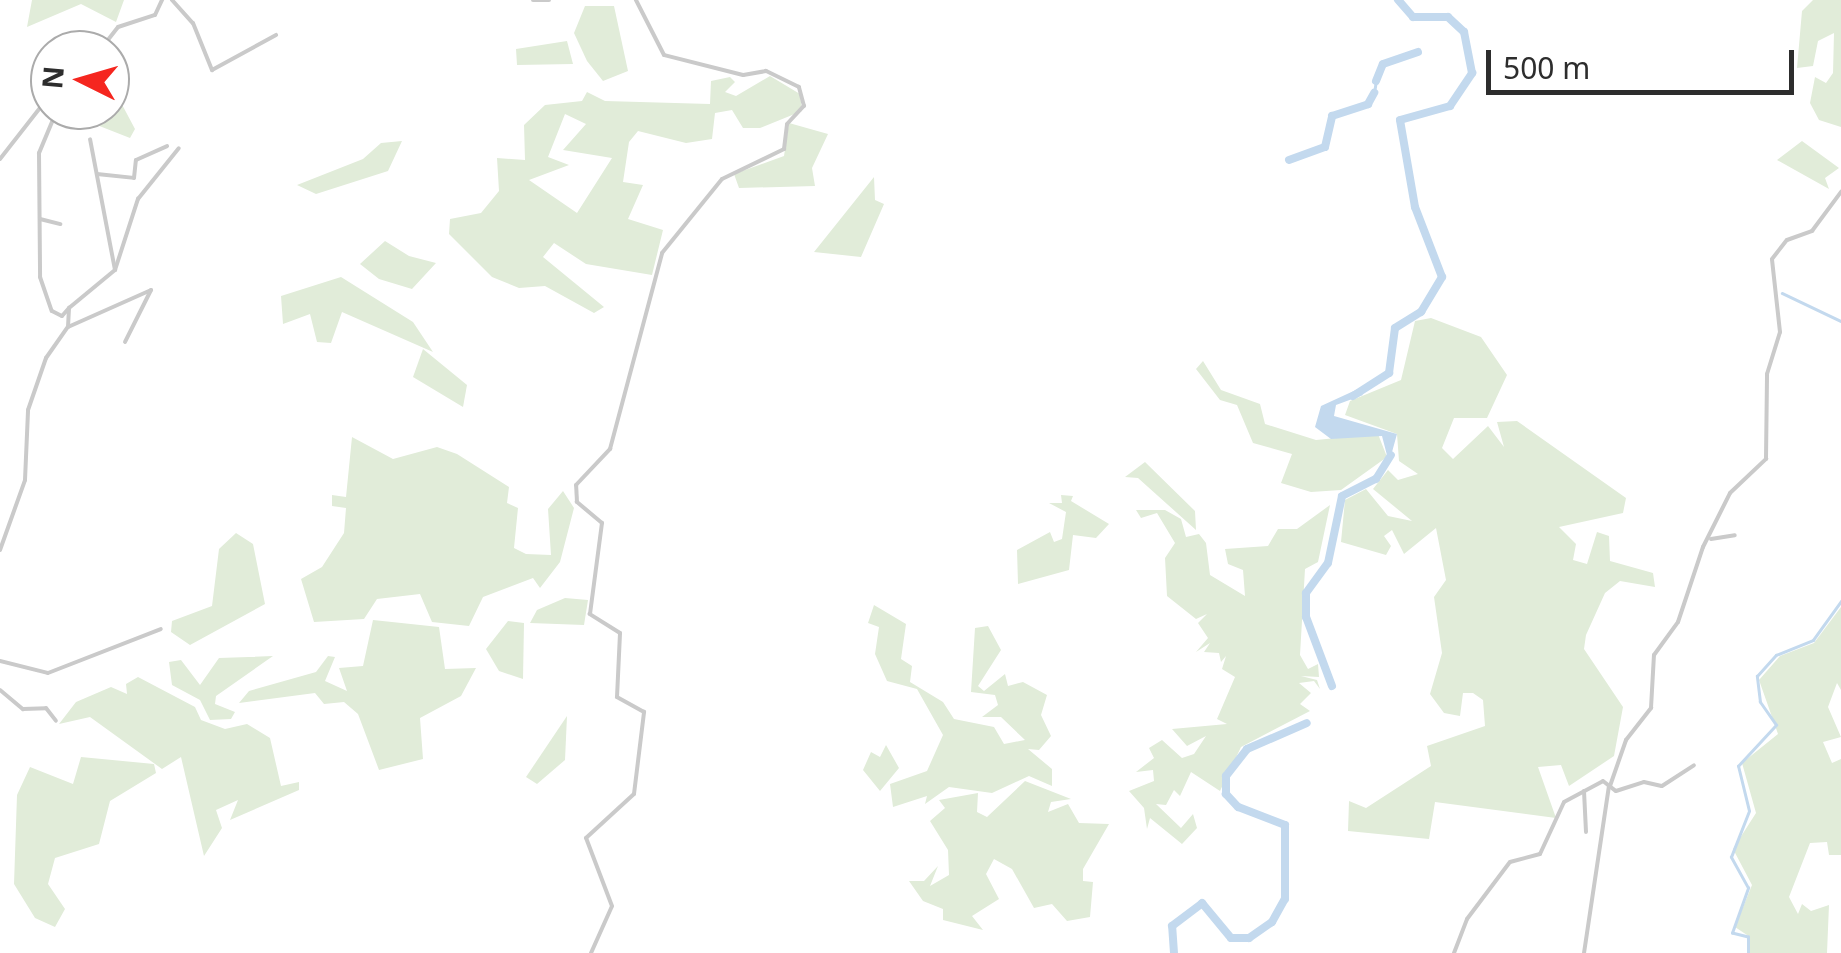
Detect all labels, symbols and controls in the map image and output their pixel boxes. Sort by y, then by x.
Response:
north arrow [30,30,130,130]
scale bar [1491,30,1798,92]
text: 500 m [1503,47,1590,88]
text: N [32,65,72,91]

